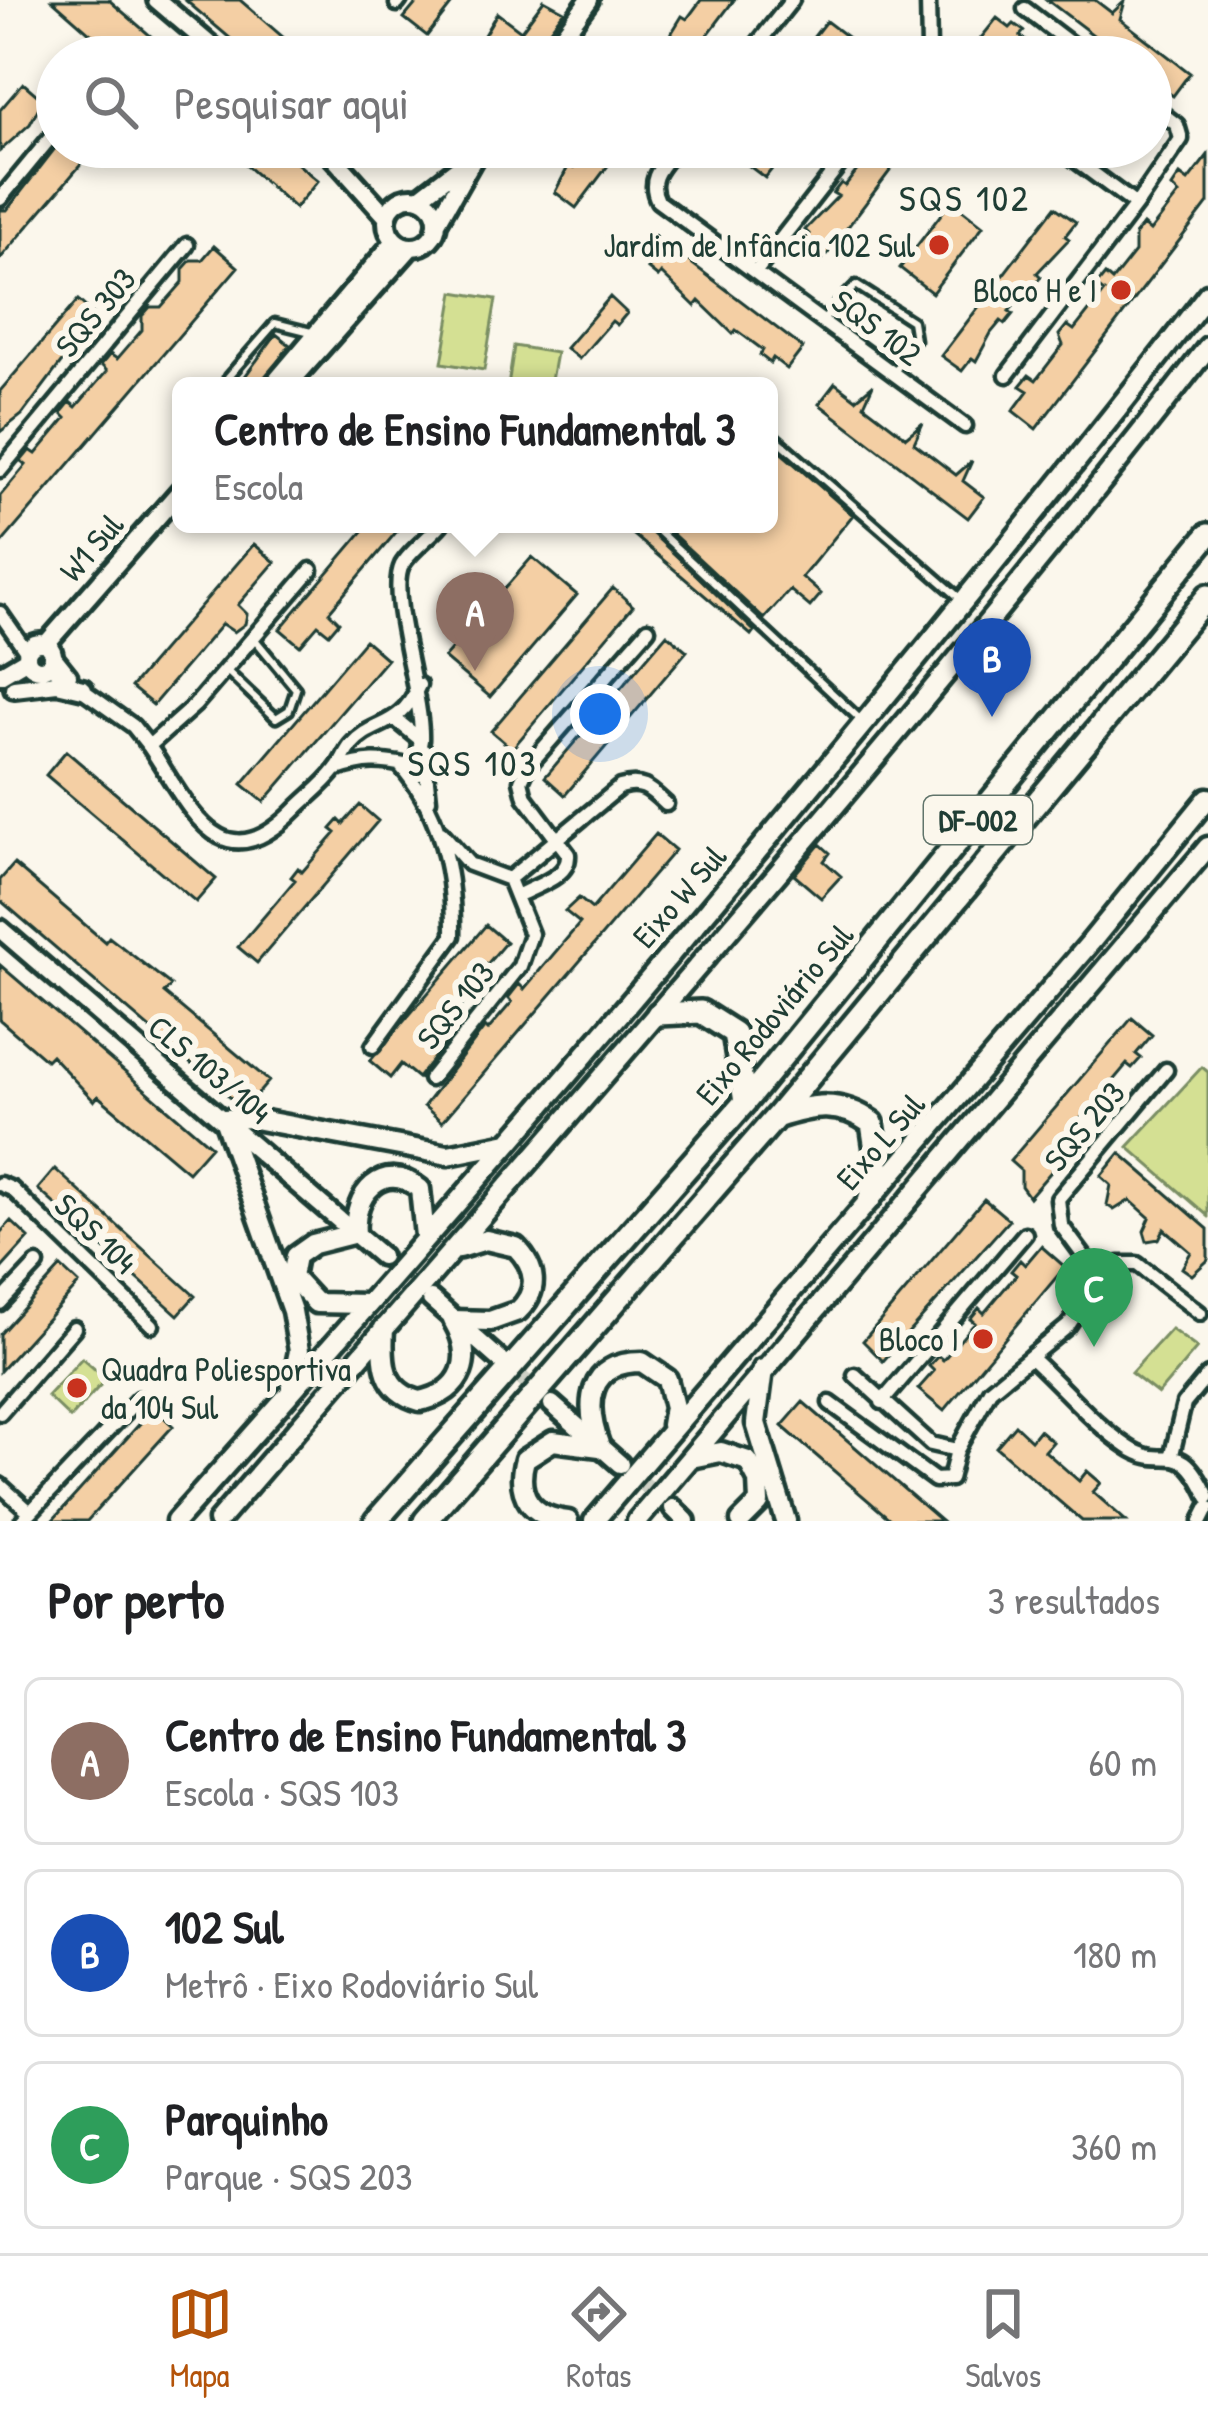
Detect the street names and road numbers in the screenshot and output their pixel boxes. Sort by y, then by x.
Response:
street label: SQS 303 [45,258,145,366]
street label: SQS 102 [823,279,931,376]
street label: W1 Sul [49,503,133,591]
road number: DF-002 [924,796,1032,844]
street label: Eixo W Sul [622,835,736,957]
street label: Eixo Rodoviário Sul [685,914,863,1114]
street label: SQS 103 [406,952,504,1058]
street label: CLS 103/104 [139,1005,281,1133]
street label: SQS 203 [1034,1072,1134,1180]
street label: Eixo L Sul [826,1083,934,1199]
street label: SQS 104 [45,1183,147,1283]

